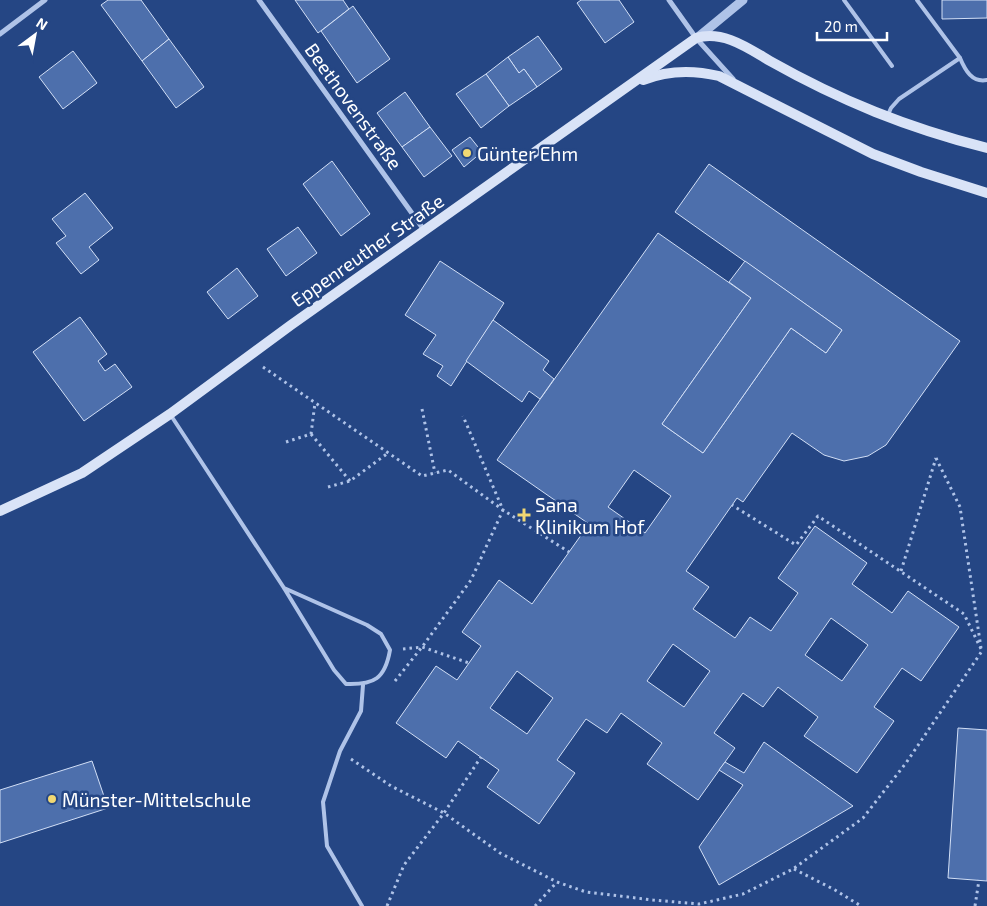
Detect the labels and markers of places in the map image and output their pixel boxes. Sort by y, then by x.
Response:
place label: Günter Ehm [477,142,578,165]
marker: Günter Ehm [461,147,473,159]
place label: Sana Klinikum Hof [535,493,645,538]
marker: Sana Klinikum Hof [517,508,531,522]
place label: Münster-Mittelschule [62,788,251,811]
marker: Münster-Mittelschule [46,793,58,805]

